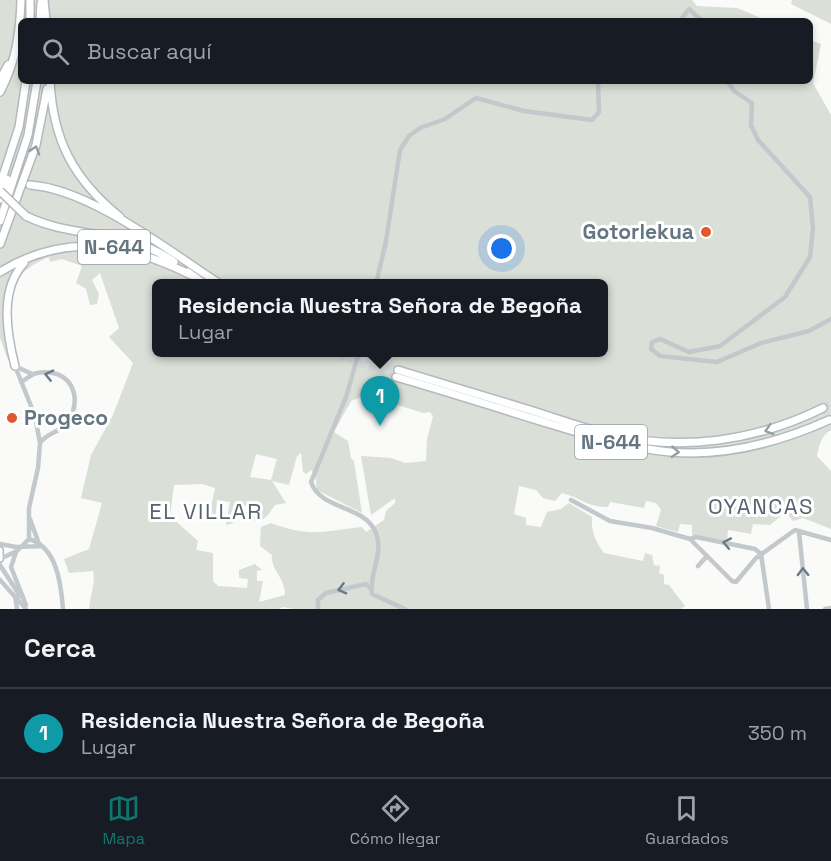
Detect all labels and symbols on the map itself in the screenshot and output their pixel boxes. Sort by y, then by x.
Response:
one-way arrow [28,145,40,156]
place label: Gotorlekua [583,218,694,245]
marker: Gotorlekua [699,225,713,239]
road number: N-644 [78,230,150,264]
your location [487,234,516,263]
one-way arrow [44,369,54,382]
pin: 1 [360,376,400,426]
place label: Progeco [24,404,108,431]
marker: Progeco [5,411,19,425]
one-way arrow [764,423,775,435]
road number: N-644 [575,425,647,459]
one-way arrow [671,445,680,458]
district label: OYANCAS [708,492,814,520]
district label: EL VILLAR [149,497,263,525]
one-way arrow [722,537,732,550]
one-way arrow [797,567,809,576]
one-way arrow [337,582,347,595]

